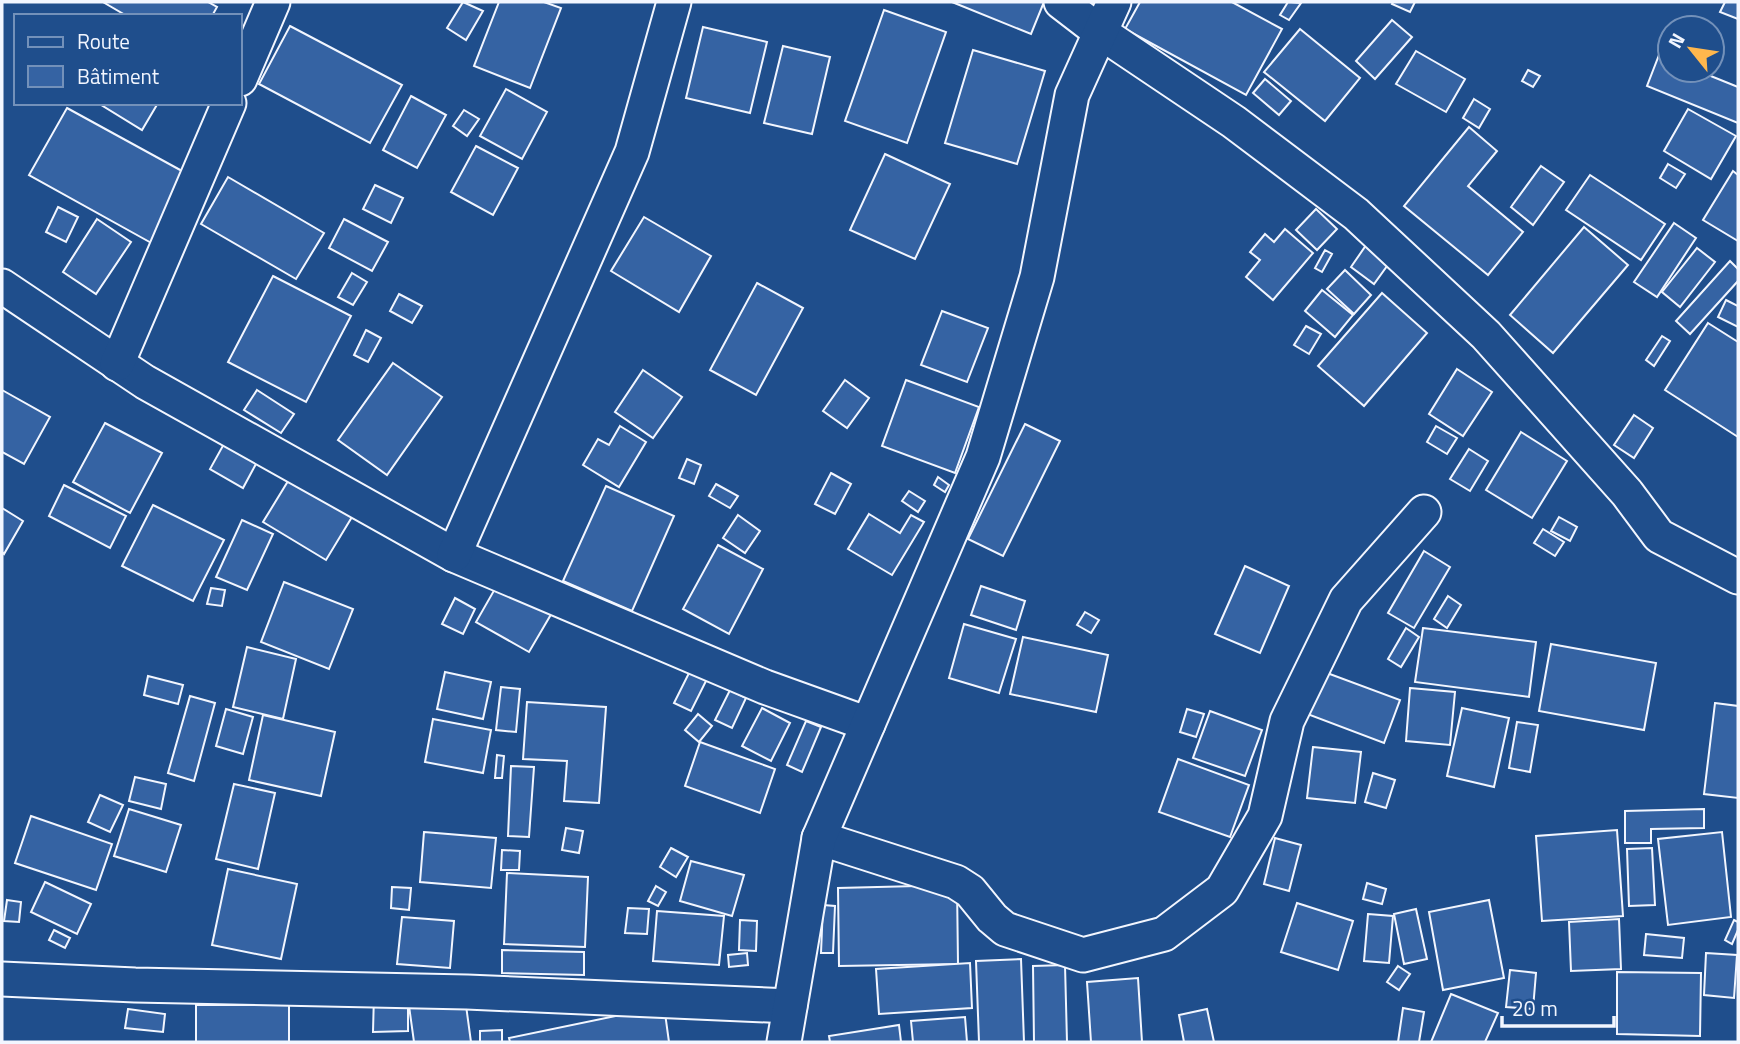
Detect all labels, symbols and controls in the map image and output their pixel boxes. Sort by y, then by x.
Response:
legend [14,14,242,105]
north arrow [1656,14,1726,84]
text: Route [77,25,130,57]
text: N [1660,27,1692,53]
text: Bâtiment [77,60,160,92]
scale bar [1502,984,1614,1028]
text: 20 m [1512,992,1558,1024]

